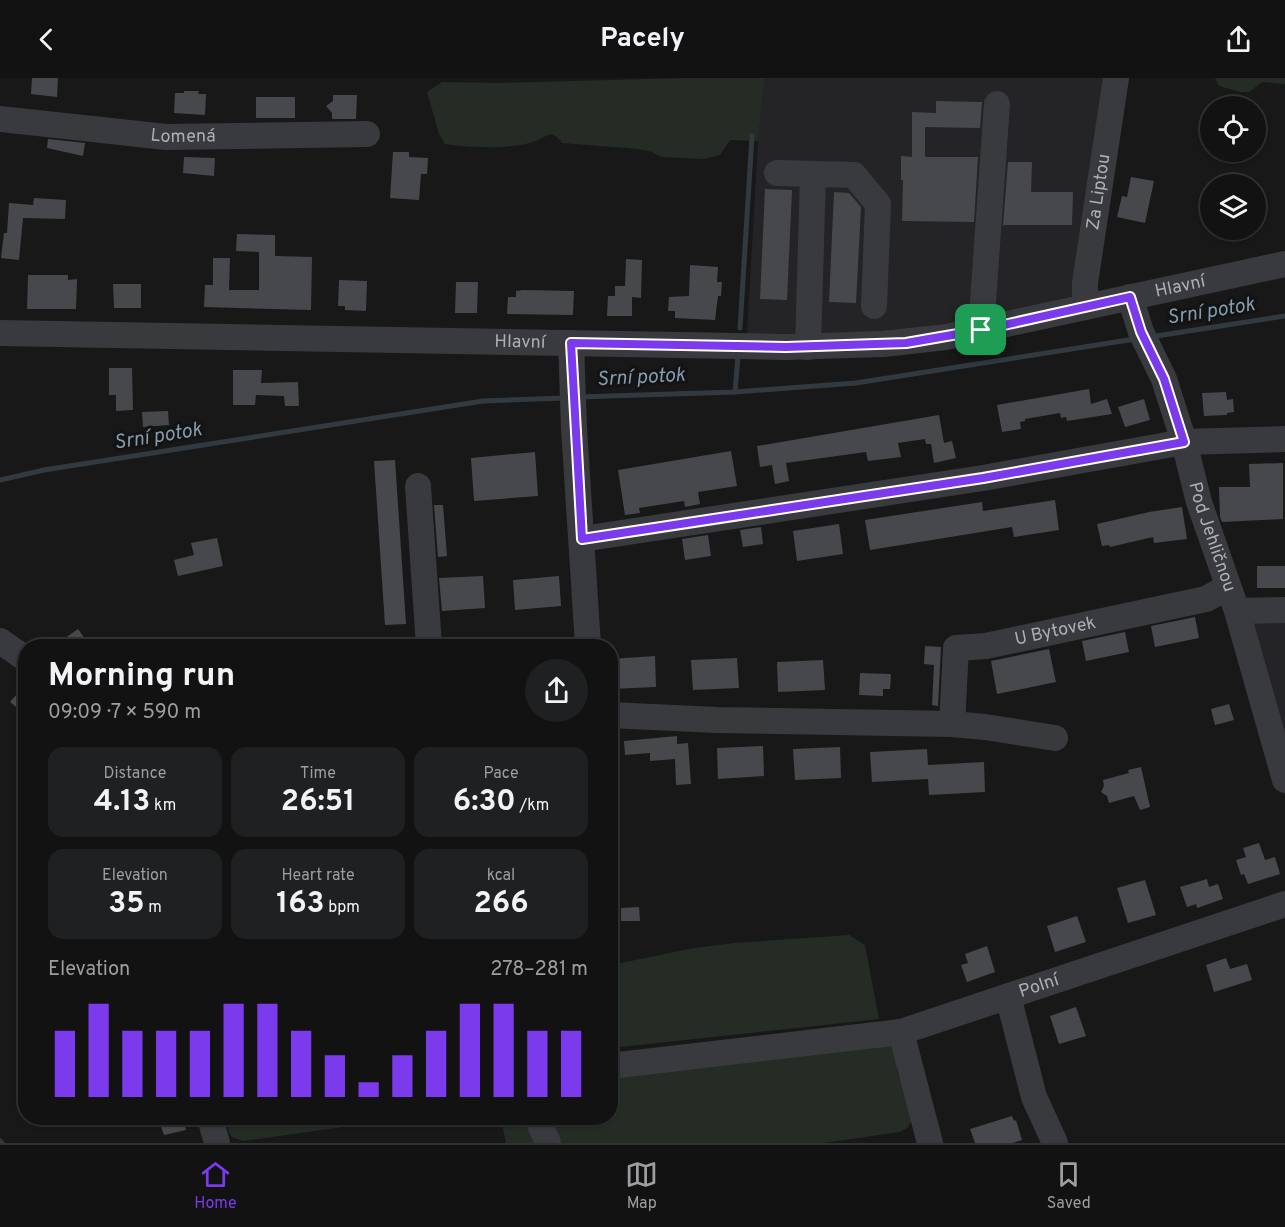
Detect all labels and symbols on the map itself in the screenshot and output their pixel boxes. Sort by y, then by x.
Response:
street label: Lomená [149,124,216,149]
street label: Za Liptou [1082,152,1116,232]
street label: Hlavní [1153,270,1209,303]
water label: Srní potok [1165,292,1258,332]
pin [955,304,1006,355]
street label: Hlavní [494,330,547,354]
water label: Srní potok [596,363,687,393]
water label: Srní potok [112,417,205,457]
street label: Pod Jehličnou [1183,479,1241,595]
street label: U Bytovek [1012,611,1098,651]
street label: Polní [1016,968,1063,1003]

